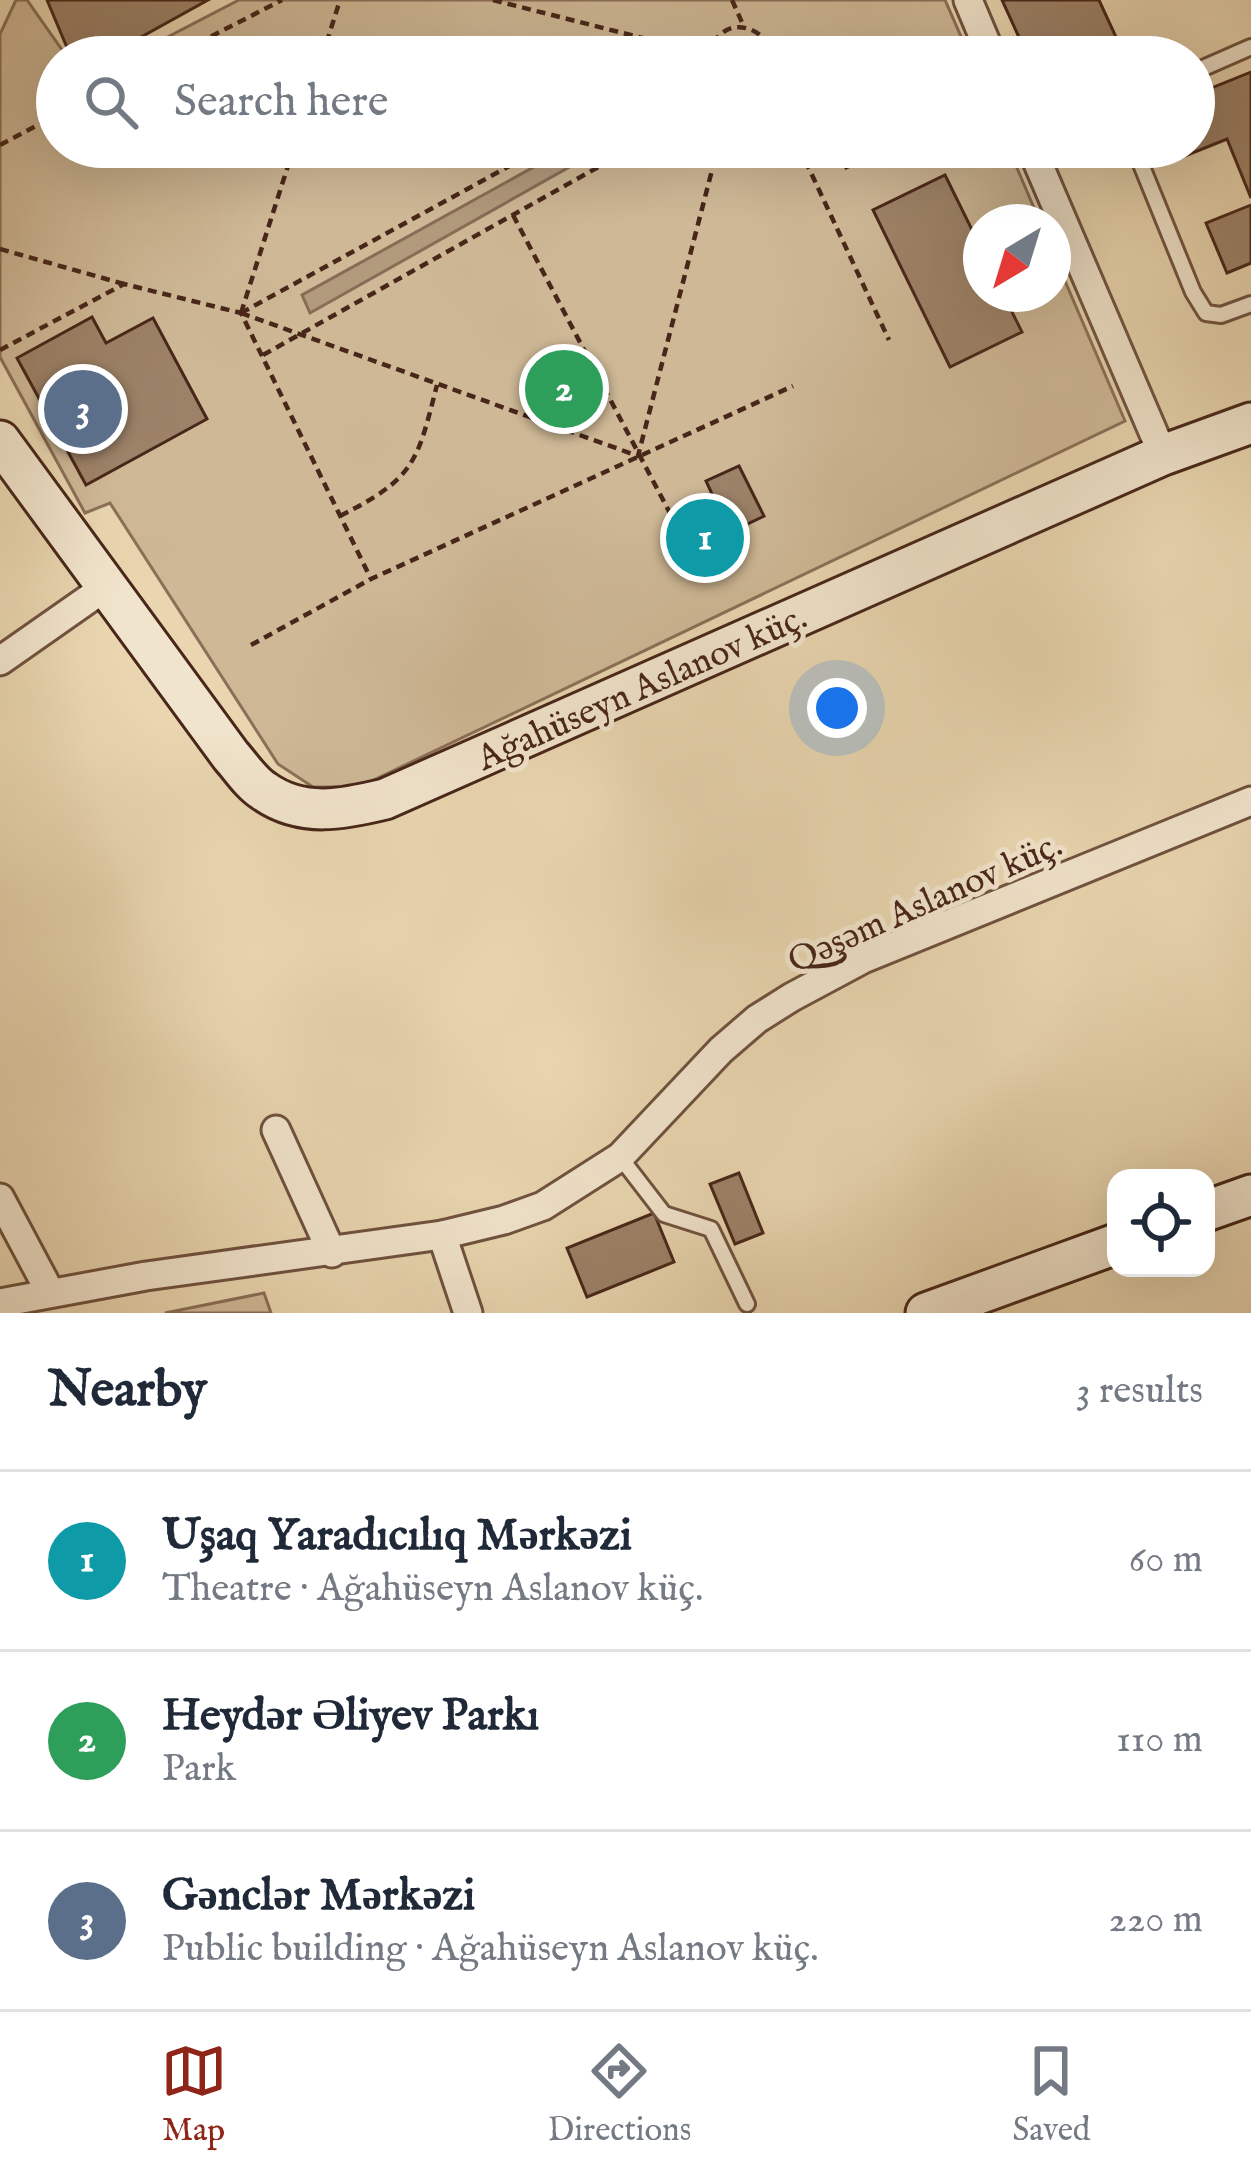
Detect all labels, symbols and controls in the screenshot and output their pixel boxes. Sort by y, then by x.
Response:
search box [36,36,1215,168]
icon: search [78,69,144,135]
text: Search here [174,74,388,131]
north arrow [963,204,1071,312]
pin: 2 [525,344,603,434]
pin: 3 [44,364,122,454]
pin: 1 [666,493,744,583]
street label: Ağahüseyn Aslanov küç. [469,595,814,783]
your location [807,678,867,738]
street label: Qəşəm Aslanov küç. [781,823,1069,985]
map controls [1107,1169,1215,1277]
button: locate [1107,1169,1215,1277]
text: Nearby [48,1359,207,1424]
text: 3 results [1076,1367,1203,1416]
text: Uşaq Yaradıcılıq Mərkəzi [162,1508,632,1565]
text: 1 [80,1536,94,1585]
text: 60 m [1129,1536,1203,1585]
text: Theatre · Ağahüseyn Aslanov küç. [162,1565,703,1614]
text: Heydər Əliyev Parkı [162,1688,539,1745]
text: 2 [78,1716,96,1765]
text: 110 m [1116,1716,1203,1765]
text: Park [162,1745,236,1794]
text: Gənclər Mərkəzi [162,1868,475,1925]
text: 3 [80,1896,94,1945]
text: 220 m [1109,1896,1203,1945]
text: Public building · Ağahüseyn Aslanov küç. [162,1925,819,1974]
tab: Map [161,2038,227,2152]
tab: Directions [548,2038,691,2152]
tab: Saved [1012,2038,1090,2152]

